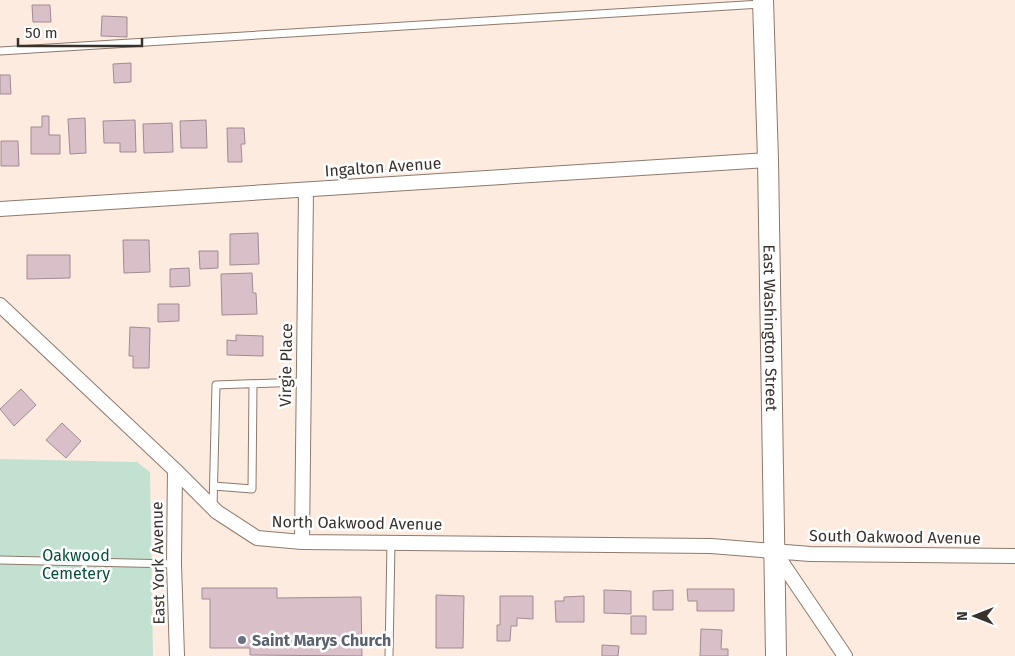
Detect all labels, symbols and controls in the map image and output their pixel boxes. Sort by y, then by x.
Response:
scale bar [18,15,141,47]
text: 50 m [25,24,58,42]
street label: Ingalton Avenue [324,153,442,181]
street label: East Washington Street [760,244,782,412]
street label: Virgie Place [276,323,296,407]
street label: East York Avenue [147,501,169,625]
street label: North Oakwood Avenue [271,512,443,534]
street label: South Oakwood Avenue [809,526,981,548]
park label: Oakwood Cemetery [42,546,110,583]
north arrow [950,591,1000,641]
text: N [954,611,971,621]
place label: Saint Marys Church [252,631,391,650]
marker: Saint Marys Church [236,634,248,646]

